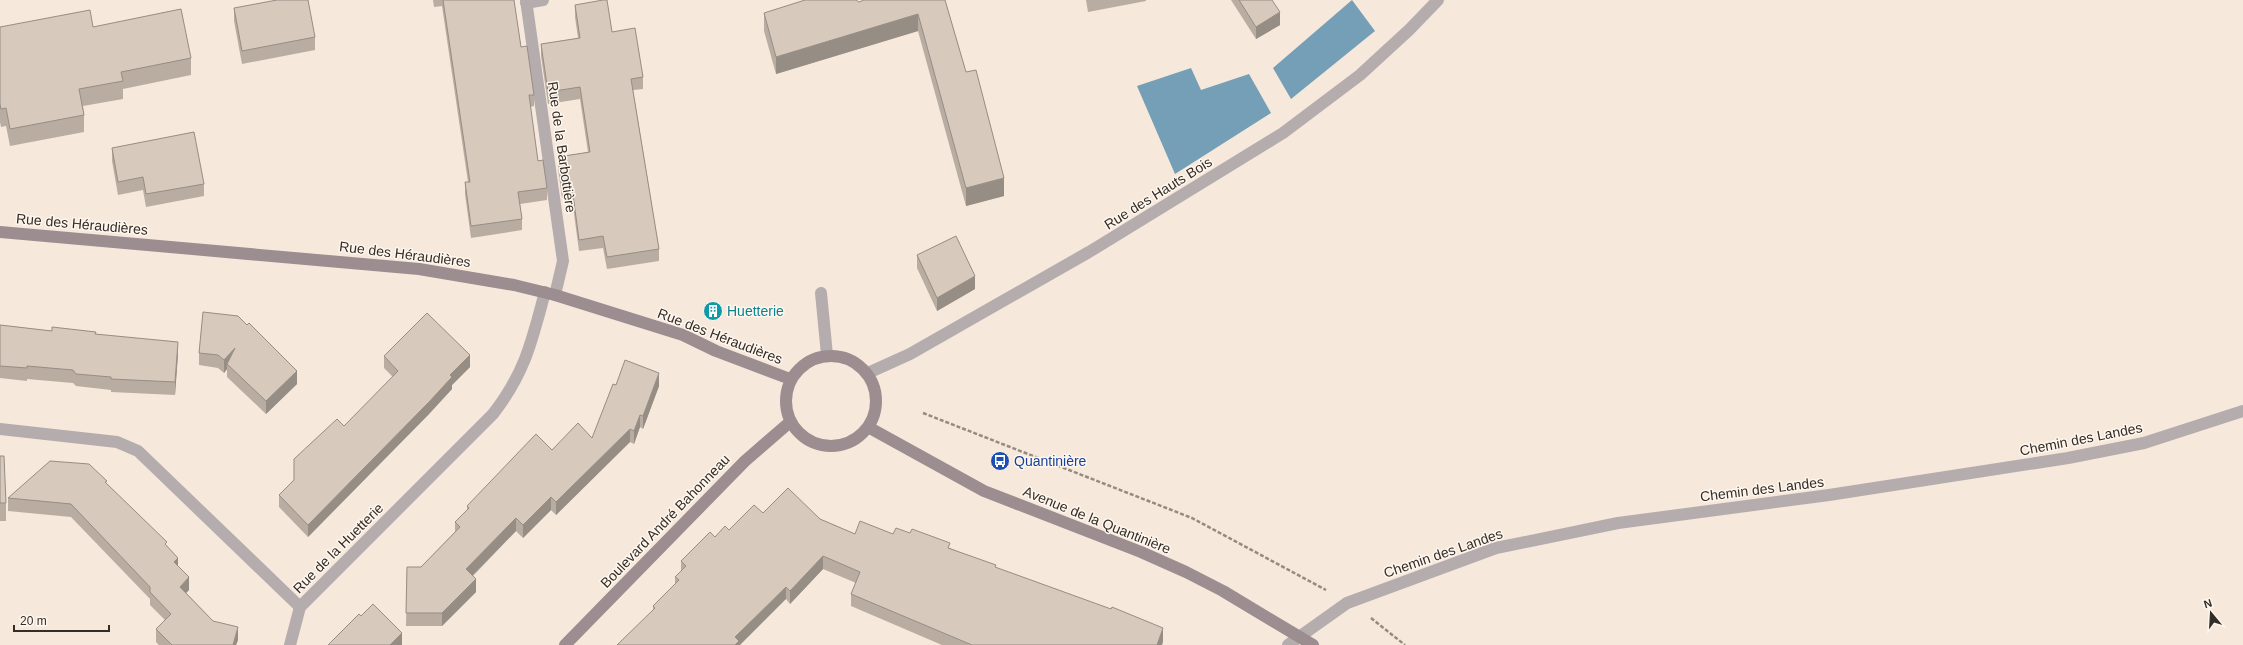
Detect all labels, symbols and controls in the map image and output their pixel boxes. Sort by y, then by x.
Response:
street label: Rue de la Barbottière [545,80,579,214]
street label: Rue des Hauts Bois [1101,153,1215,233]
street label: Rue des Héraudières [15,210,149,238]
street label: Rue des Héraudières [338,238,472,270]
building icon: Huetterie [702,300,724,322]
place label: Huetterie [727,303,784,319]
street label: Rue des Héraudières [655,305,785,367]
street label: Chemin des Landes [2018,419,2144,459]
bus stop icon: Quantinière [989,450,1011,472]
street label: Boulevard André Bahonneau [597,451,733,591]
place label: Quantinière [1014,453,1087,469]
street label: Chemin des Landes [1699,473,1825,505]
street label: Avenue de la Quantinière [1021,483,1173,557]
street label: Rue de la Huetterie [290,500,386,596]
street label: Chemin des Landes [1382,525,1504,581]
north arrow [2191,593,2231,633]
text: N [2202,597,2214,610]
scale bar [14,607,109,633]
text: 20 m [20,614,47,628]

